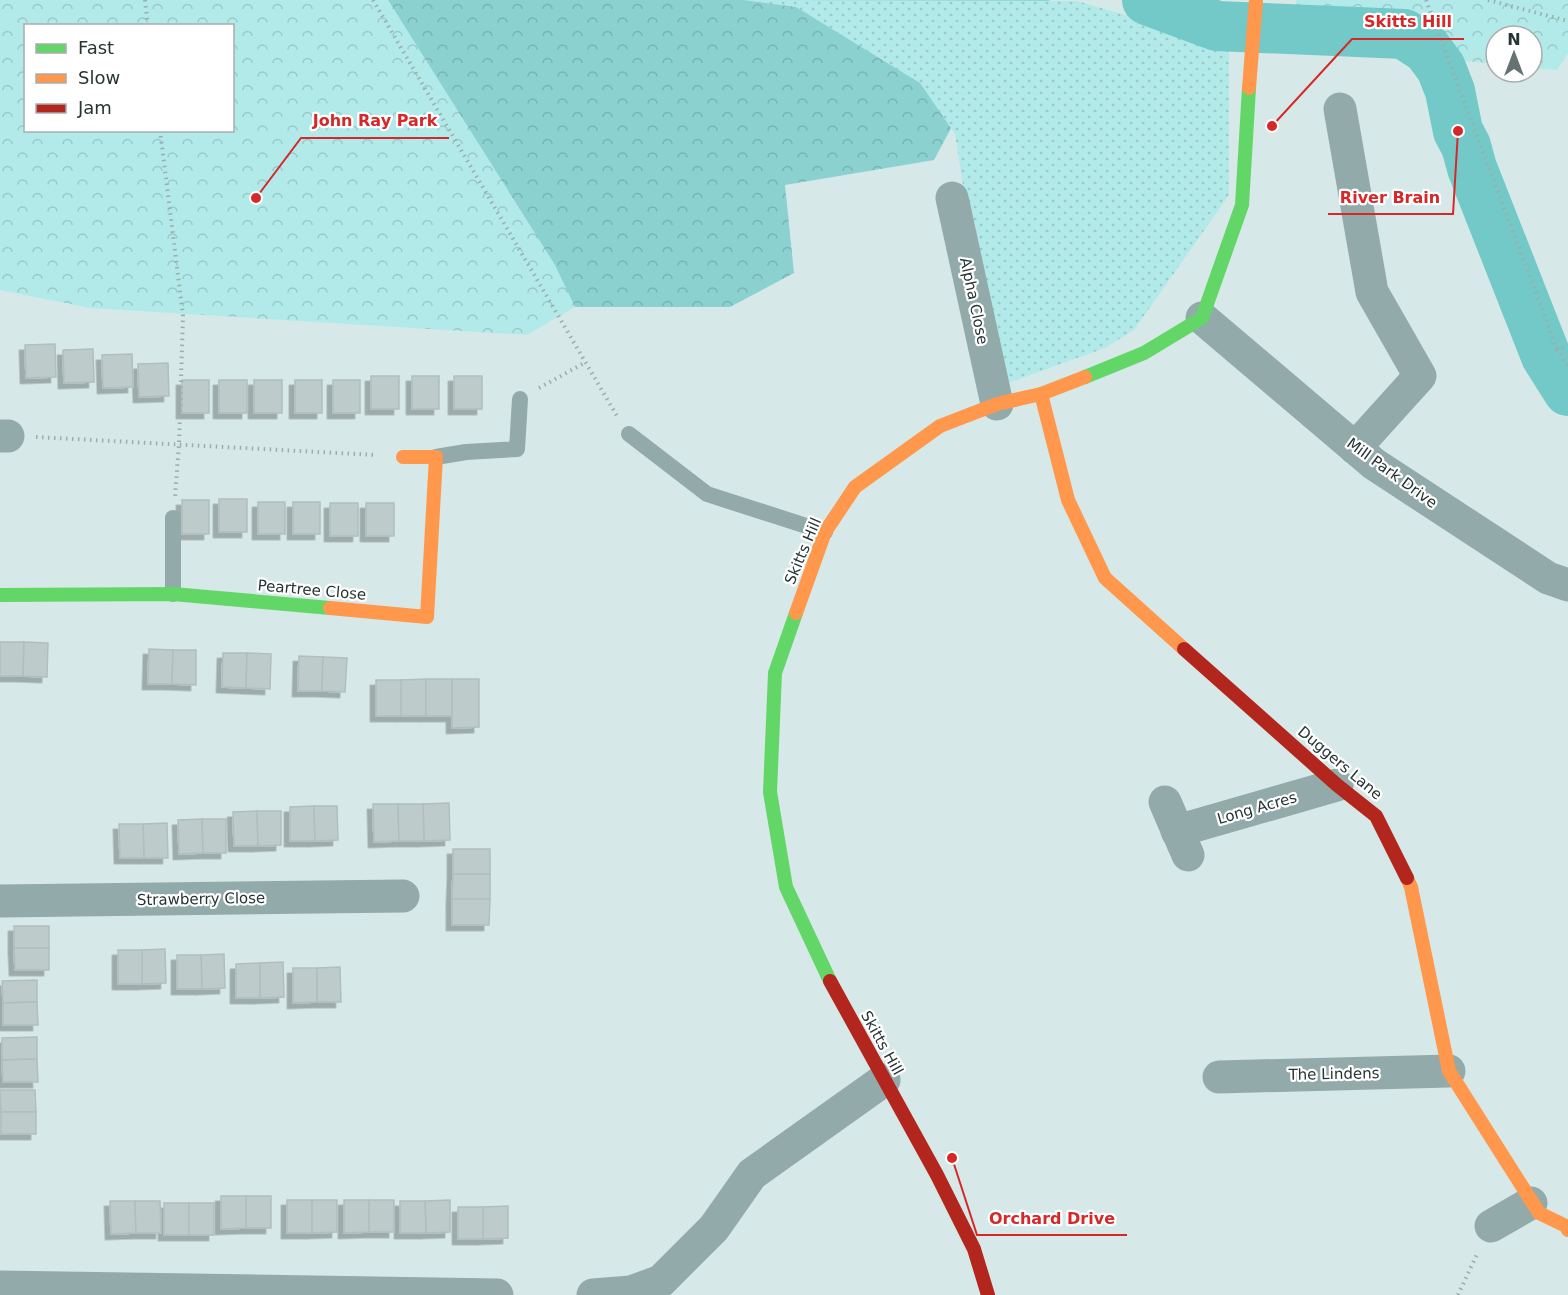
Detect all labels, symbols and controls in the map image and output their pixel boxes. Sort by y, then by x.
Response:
callout: Skitts Hill [1352,5,1464,39]
text: Skitts Hill [1364,12,1452,31]
legend [24,24,234,132]
north arrow [1484,24,1544,84]
text: N [1507,30,1521,49]
text: Fast [78,37,114,58]
text: Slow [78,67,120,88]
text: Jam [77,97,112,118]
callout: John Ray Park [301,104,449,138]
text: John Ray Park [312,111,438,130]
callout: River Brain [1328,180,1453,214]
text: River Brain [1340,188,1440,207]
street label: Alpha Close [956,256,992,346]
street label: Mill Park Drive [1343,434,1441,512]
street label: Skitts Hill [781,515,825,587]
street label: Peartree Close [257,576,367,604]
street label: Duggers Lane [1294,723,1386,803]
street label: Long Acres [1215,788,1299,828]
street label: Strawberry Close [137,889,265,909]
street label: Skitts Hill [857,1008,907,1078]
street label: The Lindens [1287,1064,1380,1084]
callout: Orchard Drive [977,1201,1127,1235]
text: Orchard Drive [989,1209,1115,1228]

